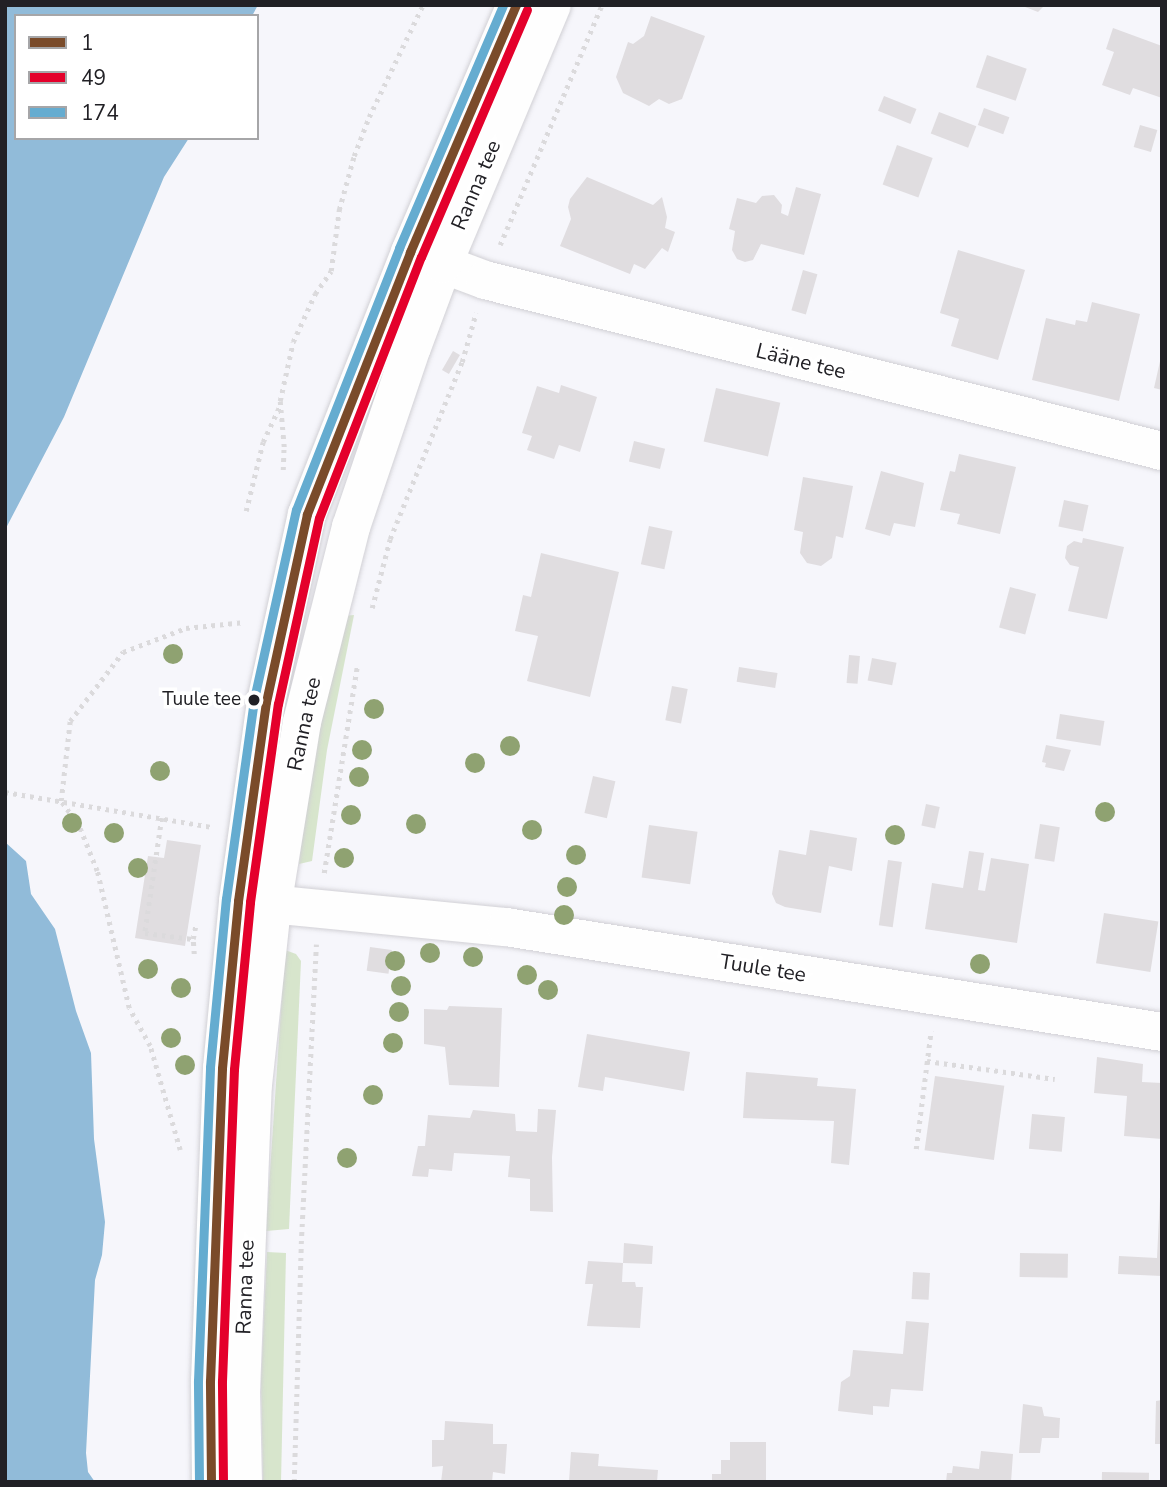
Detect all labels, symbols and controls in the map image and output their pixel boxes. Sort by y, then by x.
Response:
legend [14,14,259,140]
text: 1 [81,29,94,57]
text: 49 [81,64,106,92]
text: 174 [81,99,119,127]
street label: Ranna tee [446,136,506,234]
street label: Lääne tee [753,338,849,384]
street label: Ranna tee [282,675,326,773]
place label: Tuule tee [162,689,241,711]
marker: Tuule tee [247,693,261,707]
street label: Tuule tee [718,949,808,987]
street label: Ranna tee [231,1239,259,1335]

